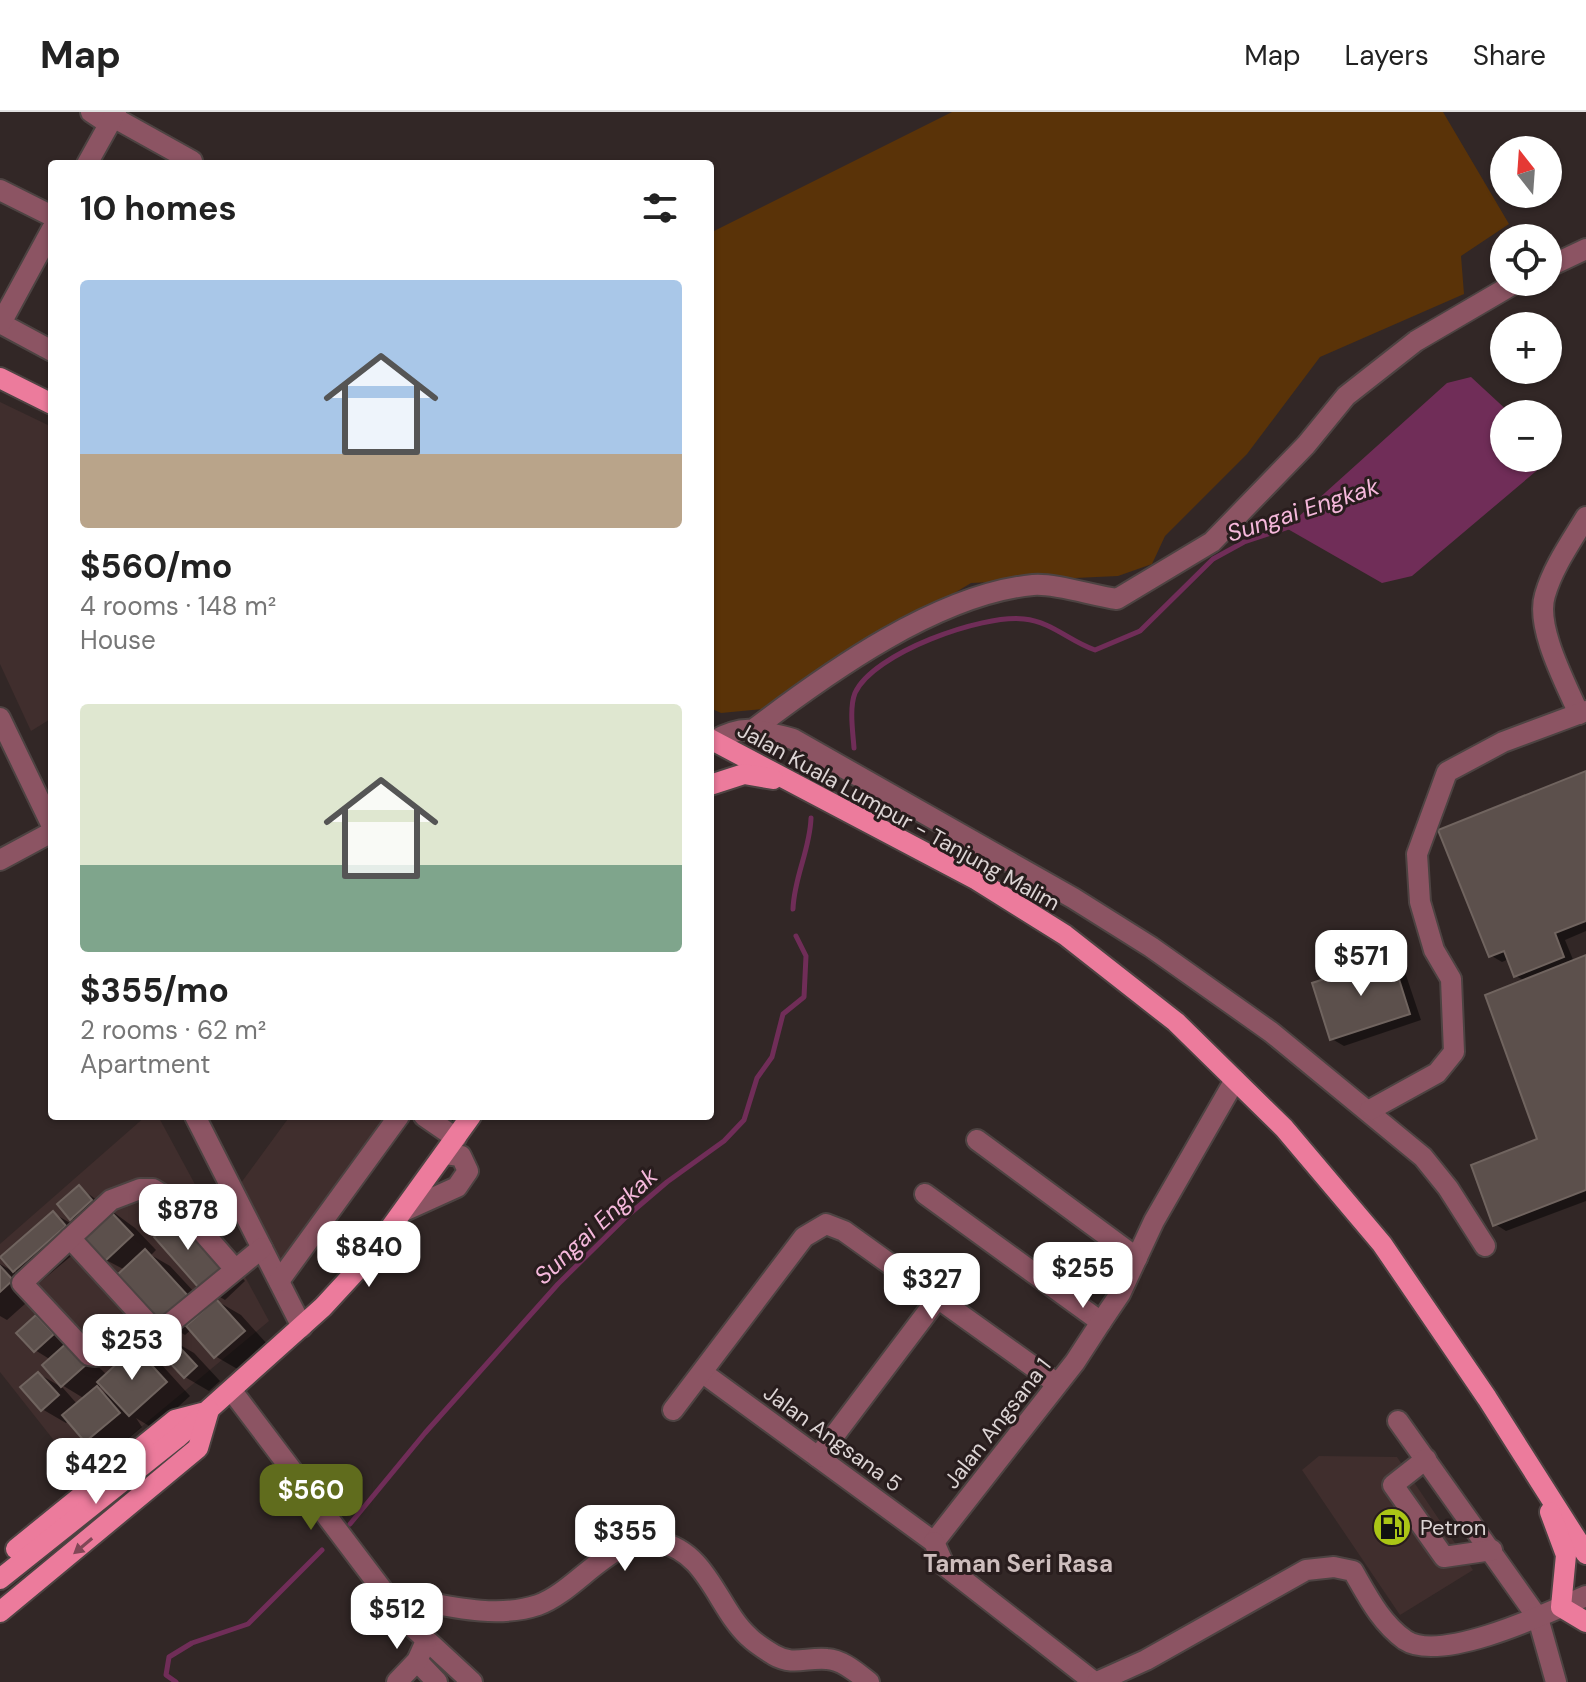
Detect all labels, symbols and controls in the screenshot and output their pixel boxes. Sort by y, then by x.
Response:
text: Map [40,30,121,80]
text: Map [1244,37,1301,74]
text: Layers [1345,37,1429,74]
text: Share [1473,37,1546,74]
north arrow [1490,136,1562,208]
map controls [1490,136,1562,472]
text: 10 homes [80,186,237,231]
icon: filters [638,186,682,230]
button: locate [1490,224,1562,296]
button: + [1490,312,1562,384]
icon: home [309,332,453,476]
button: − [1490,400,1562,472]
water label: Sungai Engkak [1223,470,1383,549]
text: $560/mo [80,544,232,589]
text: 4 rooms · 148 m² [80,589,276,623]
text: House [80,623,156,657]
street label: Jalan Kuala Lumpur - Tanjung Malim [732,715,1065,917]
icon: home [309,756,453,900]
pin: $571 [1314,930,1408,998]
text: $571 [1333,939,1389,973]
text: $355/mo [80,968,229,1013]
text: 2 rooms · 62 m² [80,1013,266,1047]
text: Apartment [80,1047,211,1081]
water label: Sungai Engkak [527,1160,665,1291]
pin: $878 [141,1184,235,1252]
text: $878 [157,1193,219,1227]
pin: $840 [322,1221,416,1289]
text: $840 [335,1230,403,1264]
pin: $255 [1036,1242,1130,1310]
text: $255 [1051,1251,1115,1285]
pin: $327 [885,1253,979,1321]
text: $327 [902,1262,962,1296]
pin: $253 [85,1314,179,1382]
text: $253 [101,1323,163,1357]
street label: Jalan Angsana 1 [937,1352,1058,1495]
street label: Jalan Angsana 5 [758,1378,908,1499]
pin: $422 [49,1438,143,1506]
text: $422 [65,1447,127,1481]
pin: $560 [264,1464,358,1532]
text: $560 [278,1473,344,1507]
pin: $355 [578,1505,672,1573]
fuel station icon: Petron [1371,1506,1413,1548]
place label: Petron [1420,1513,1486,1542]
text: $355 [593,1514,657,1548]
one-way arrow [74,1537,94,1554]
district label: Taman Seri Rasa [923,1548,1113,1579]
pin: $512 [350,1583,444,1651]
text: $512 [369,1592,425,1626]

